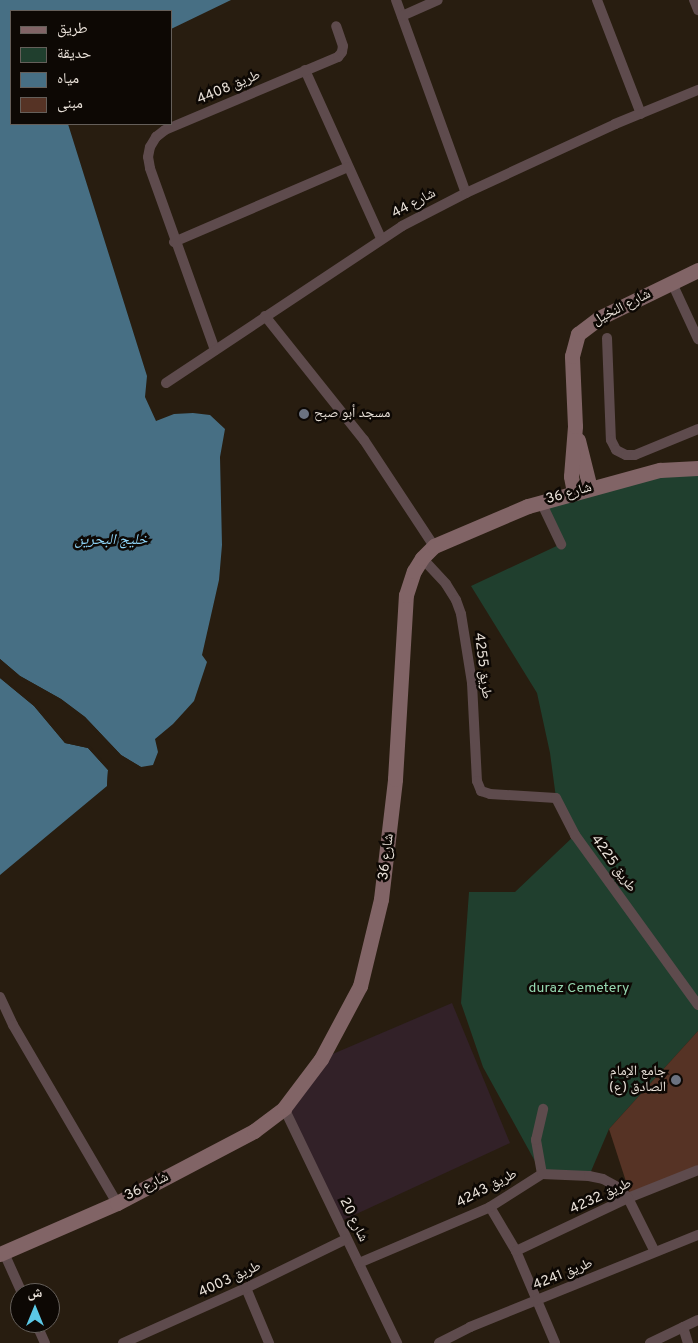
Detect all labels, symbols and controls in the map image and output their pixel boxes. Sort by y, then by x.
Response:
legend [10,10,172,125]
text: طريق [57,20,88,39]
text: حديقة [57,45,91,64]
street label: طريق 4408 [195,67,263,109]
text: مياه [57,70,79,89]
text: مبنى [57,95,83,114]
street label: شارع 44 [389,185,439,223]
street label: شارع النخيل [590,286,654,330]
place label: مسجد أبو صبح [314,406,390,422]
marker: مسجد أبو صبح [298,408,310,420]
street label: شارع 36 [544,479,594,509]
water label: خليج البحرين [74,532,148,550]
street label: طريق 4255 [470,632,494,700]
street label: طريق 4225 [587,832,639,896]
street label: شارع 36 [376,833,398,881]
park label: duraz Cemetery [529,981,629,997]
place label: جامع الإمام الصادق (ع) [609,1064,666,1096]
marker: جامع الإمام الصادق (ع) [670,1074,682,1086]
street label: طريق 4243 [454,1166,520,1212]
street label: شارع 36 [122,1169,172,1205]
street label: طريق 4232 [568,1175,634,1219]
street label: شارع 20 [335,1195,371,1245]
street label: طريق 4241 [531,1255,595,1295]
street label: طريق 4003 [196,1258,264,1302]
north arrow [10,1283,60,1333]
text: ش [28,1285,42,1302]

